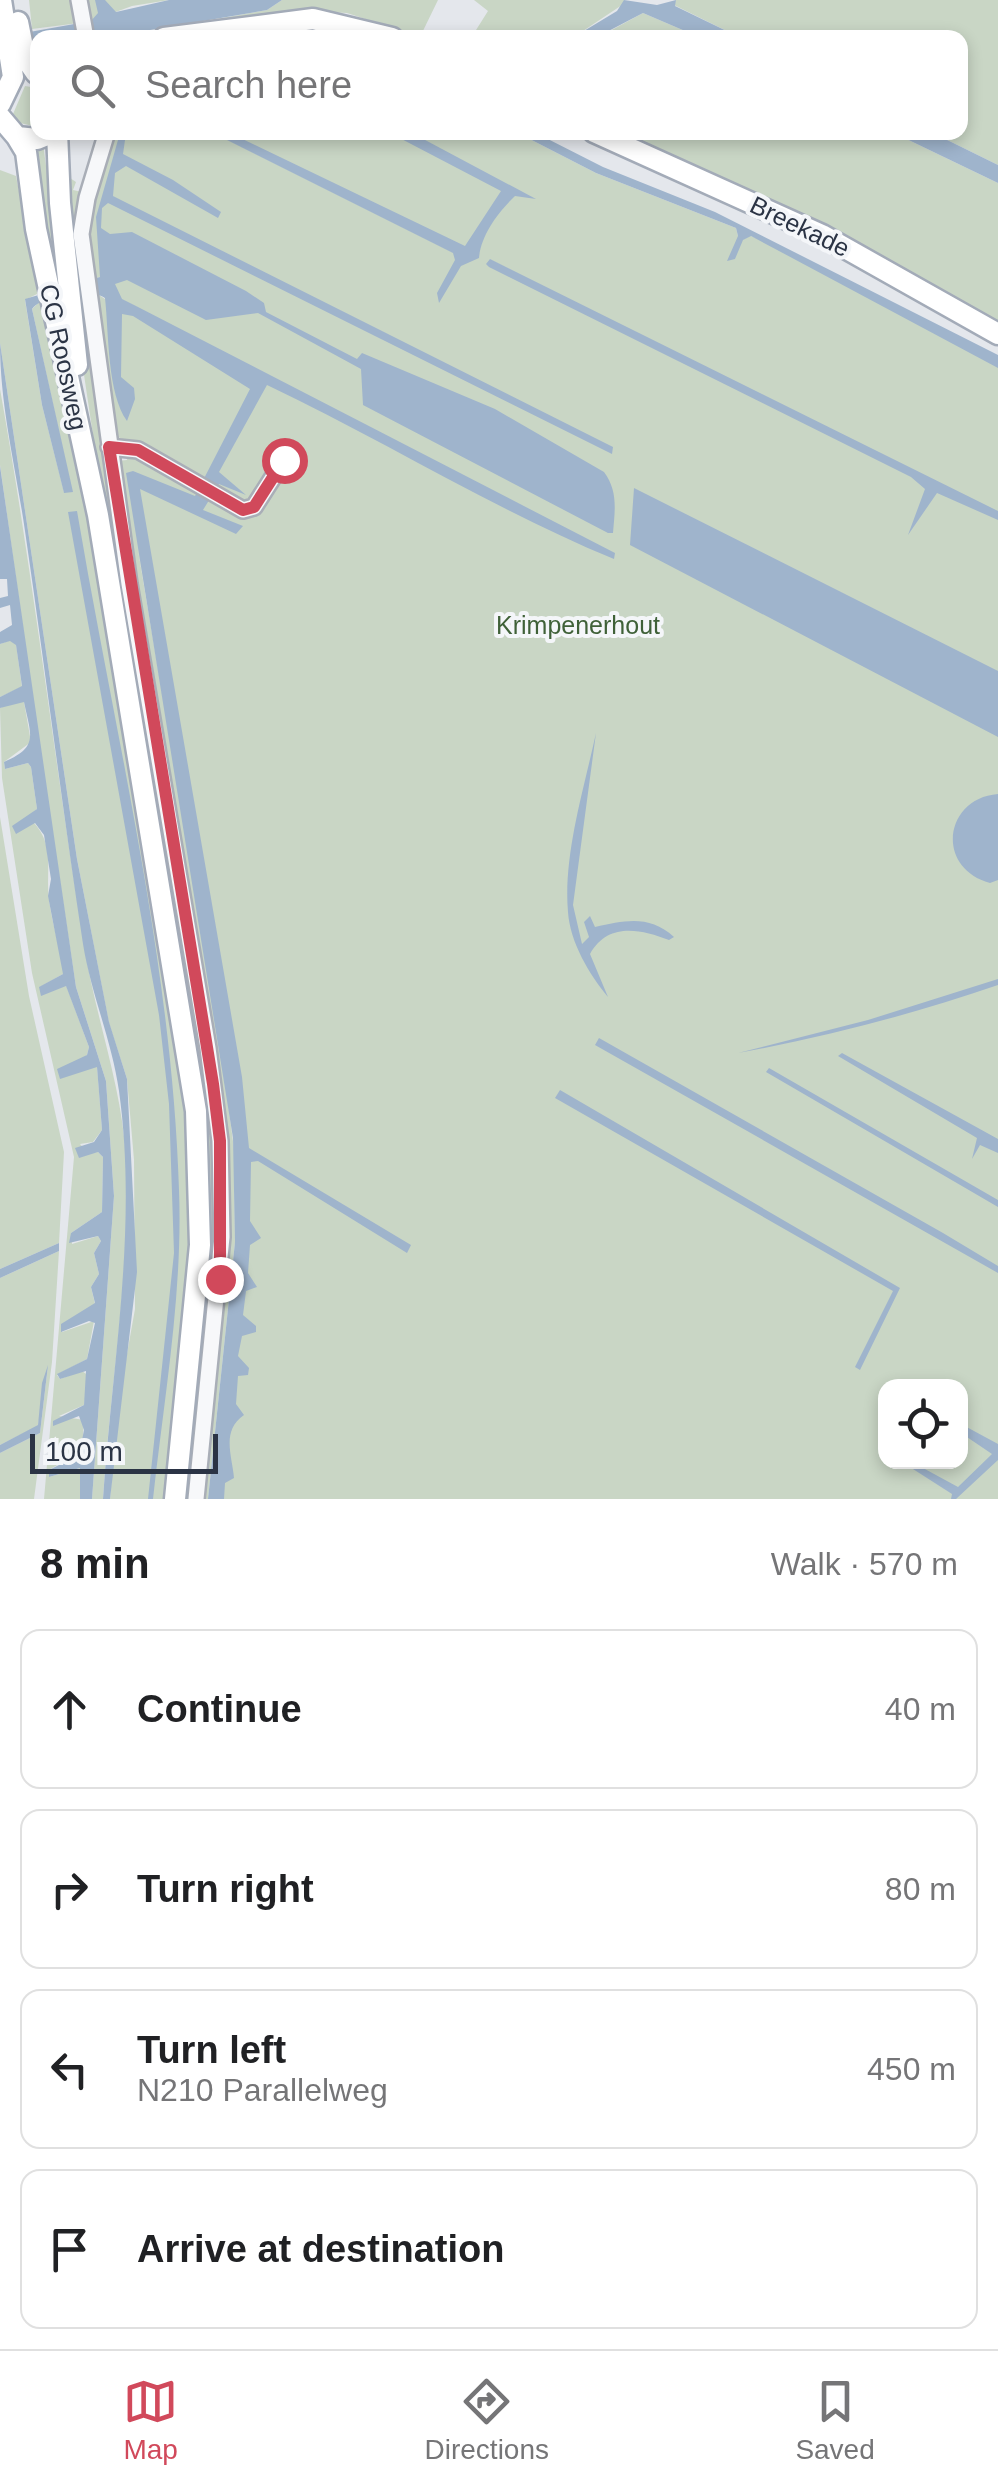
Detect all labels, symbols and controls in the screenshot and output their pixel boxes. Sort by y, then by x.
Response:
search box [30,30,968,140]
icon: search [65,58,120,113]
text: Search here [145,64,352,106]
street label: Breekade [746,190,854,262]
street label: CG Roosweg [35,281,93,433]
route start [262,438,308,484]
park label: Krimpenerhout [496,611,660,639]
route end [198,1257,244,1303]
map controls [878,1379,968,1469]
button: locate [878,1379,968,1469]
scale bar [30,1429,218,1474]
text: 100 m [45,1436,123,1467]
text: 8 min [40,1540,150,1587]
text: Walk · 570 m [771,1546,958,1582]
icon: ahead [42,1682,97,1737]
text: Continue [137,1688,302,1730]
text: 40 m [885,1691,956,1727]
icon: right [42,1862,97,1917]
text: Turn right [137,1868,314,1910]
text: 80 m [885,1871,956,1907]
text: Turn left [137,2029,286,2071]
icon: left [42,2042,97,2097]
text: 450 m [867,2051,956,2087]
text: N210 Parallelweg [137,2072,388,2108]
icon: arrive [42,2222,97,2277]
text: Arrive at destination [137,2228,504,2270]
tab: Map [123,2374,178,2466]
tab: Directions [425,2374,549,2466]
tab: Saved [795,2374,875,2466]

